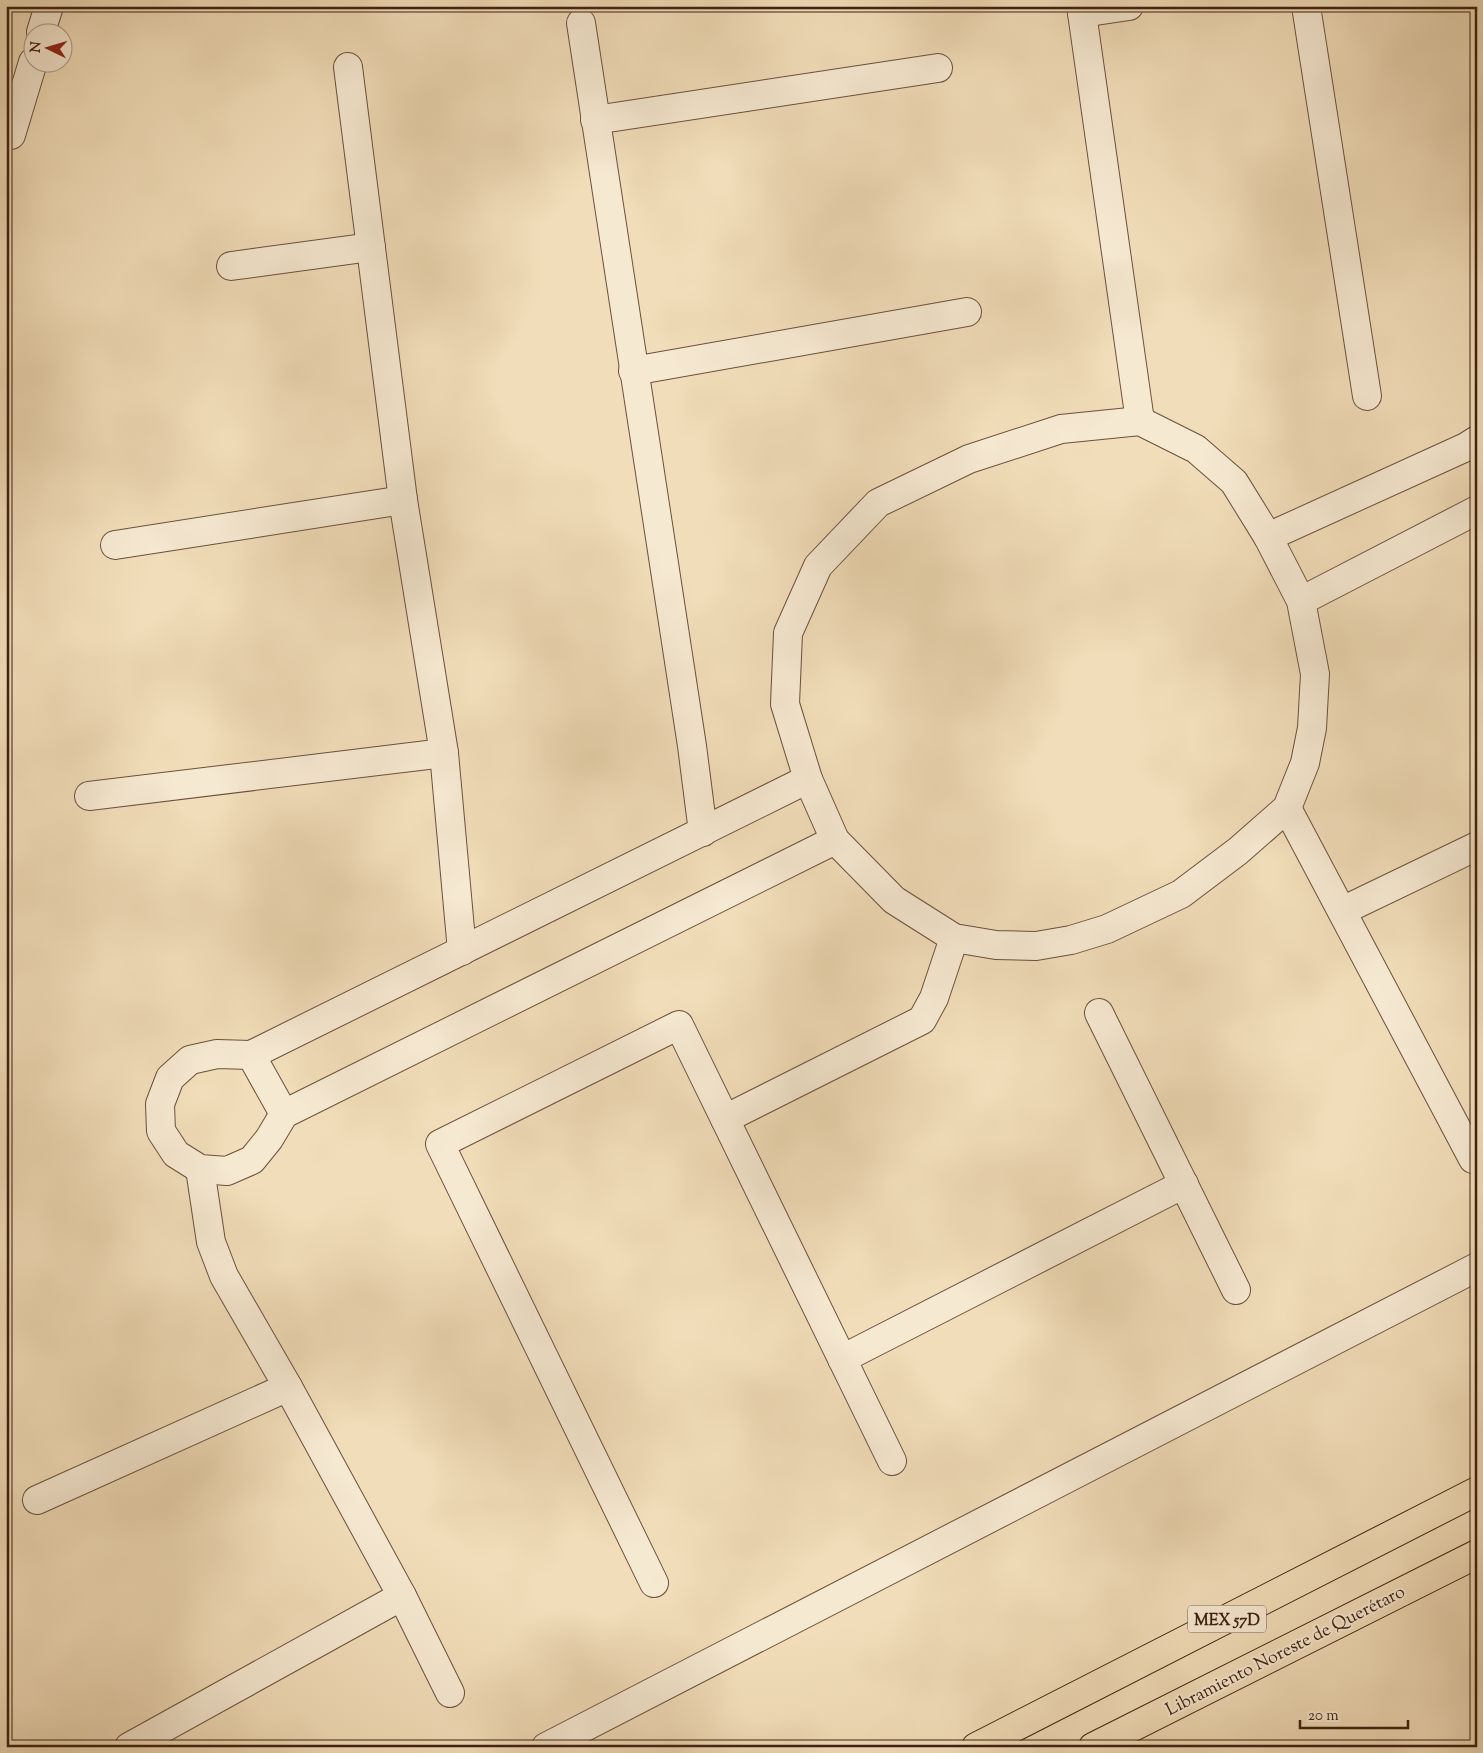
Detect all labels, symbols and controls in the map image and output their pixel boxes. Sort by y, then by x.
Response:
north arrow [22,22,72,72]
text: N [27,41,47,53]
street label: Libramiento Noreste de Querétaro [1162,1580,1410,1724]
road number: MEX 57D [1188,1606,1266,1632]
scale bar [1300,1698,1408,1730]
text: 20 m [1308,1706,1339,1727]

